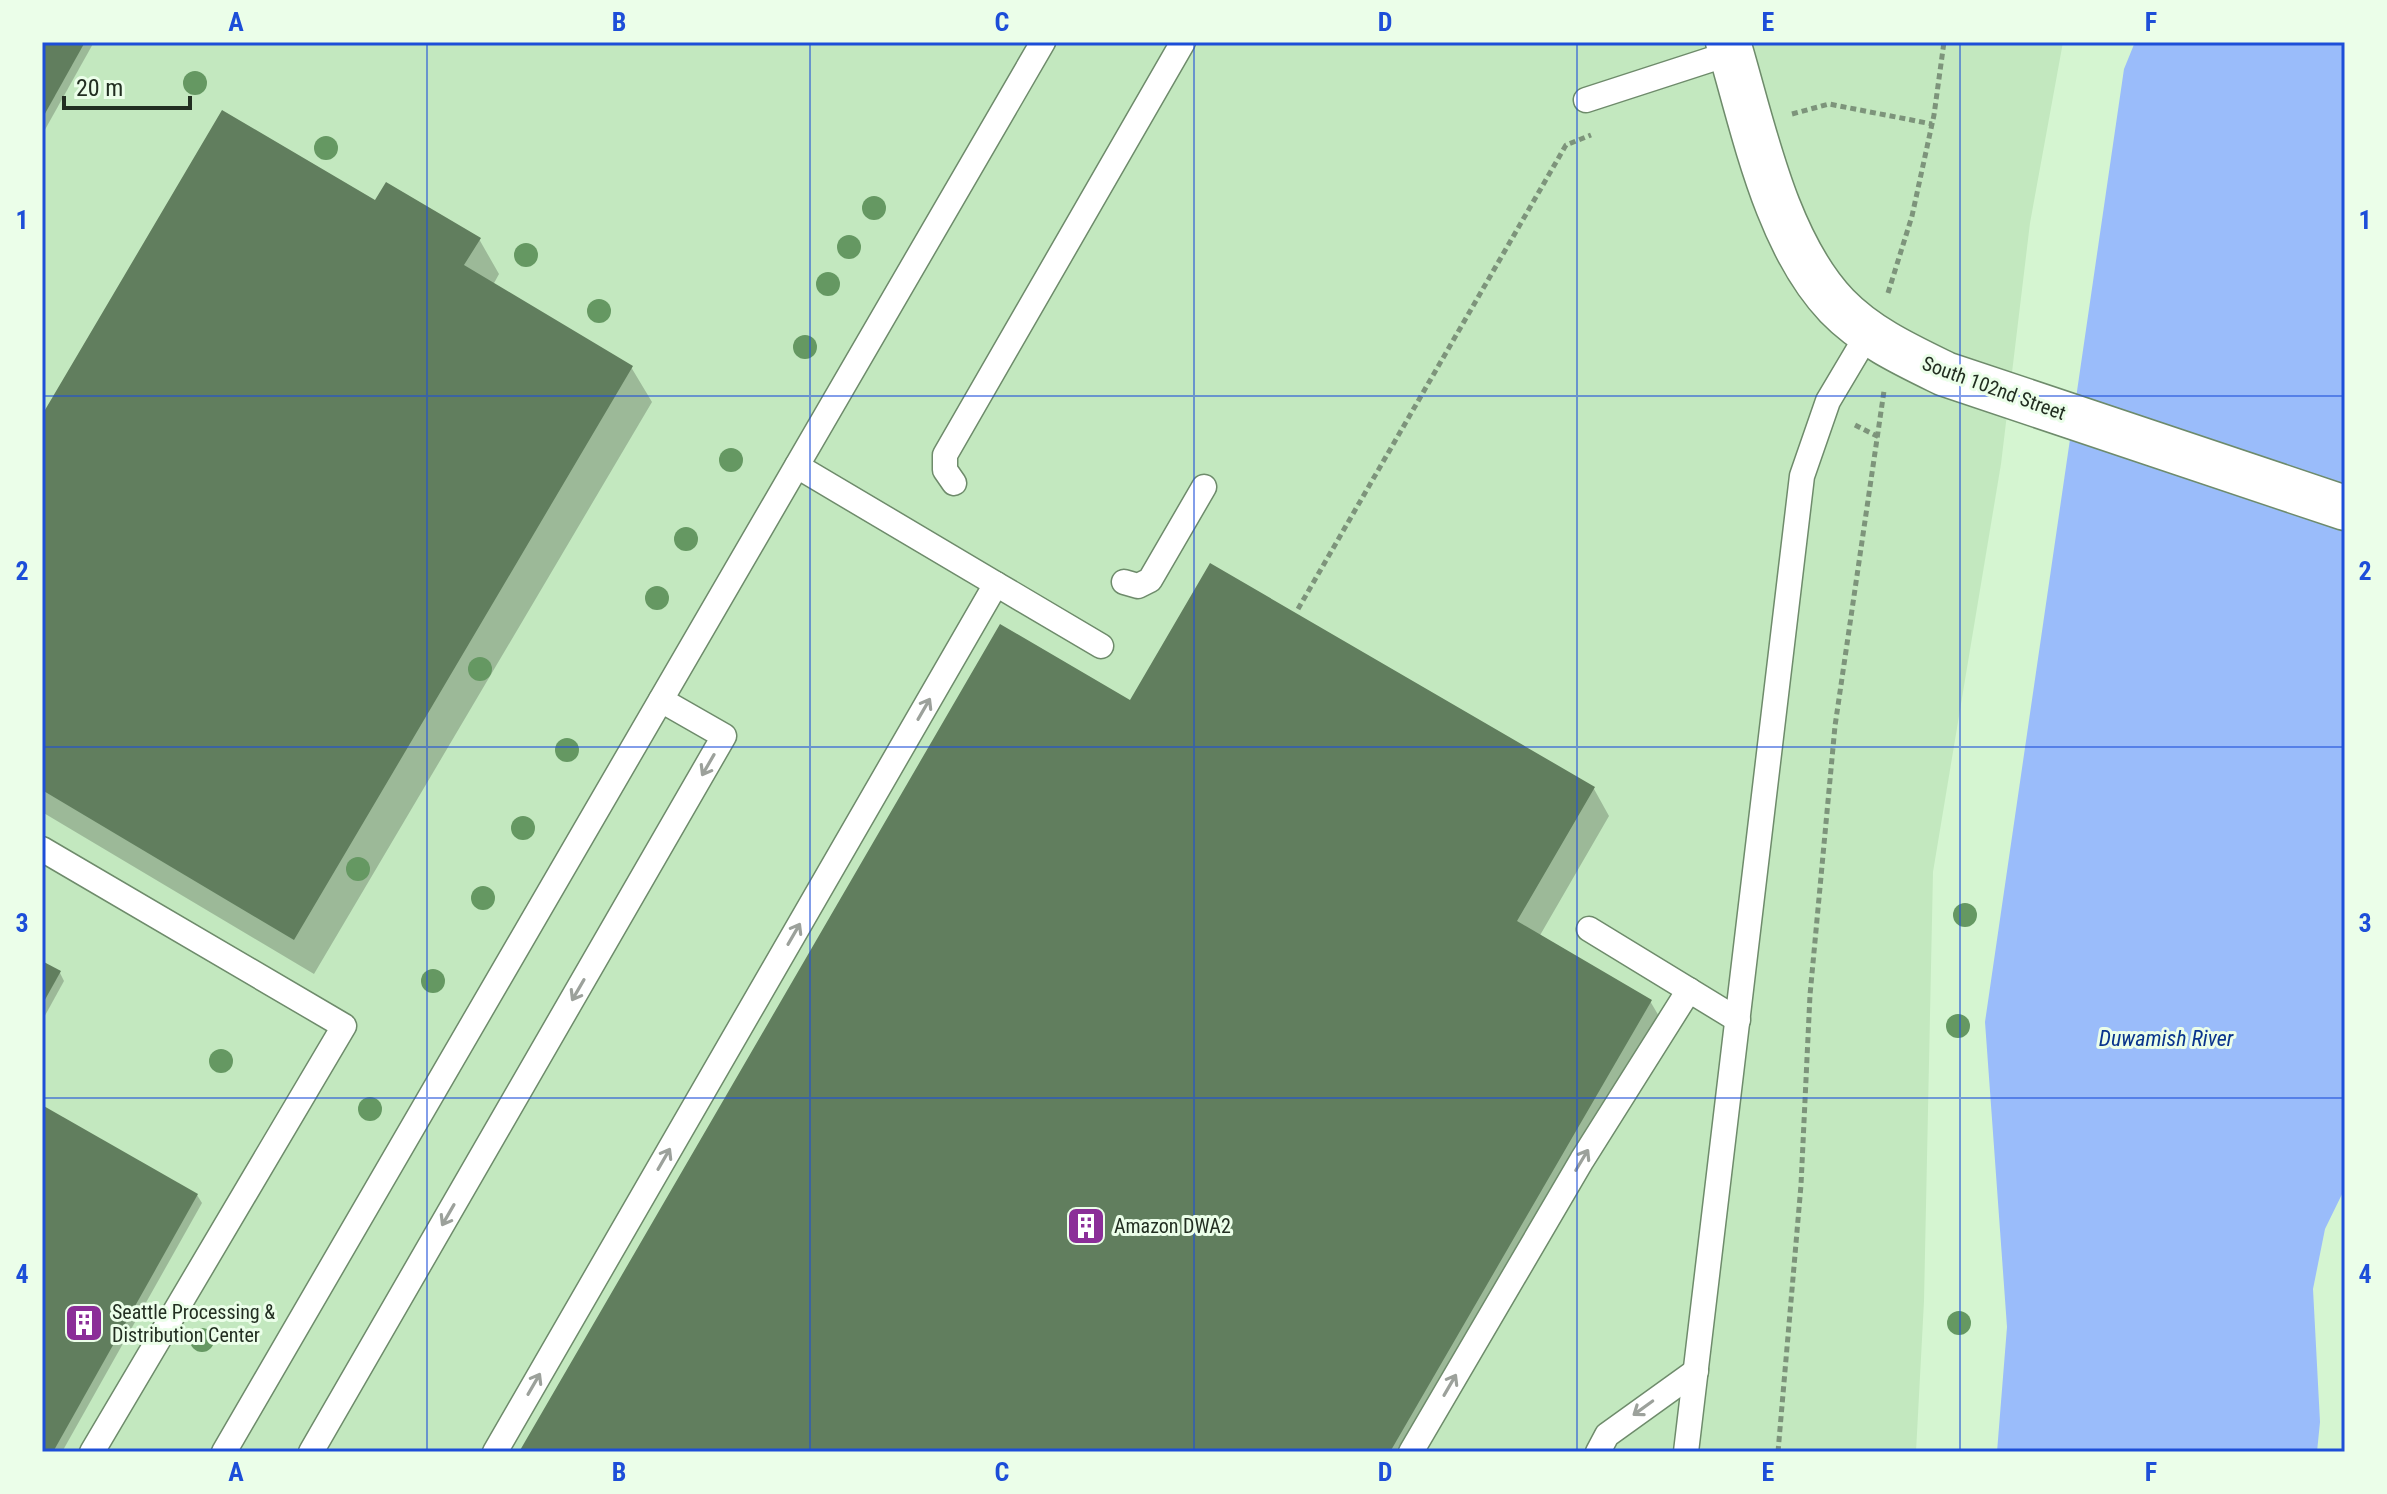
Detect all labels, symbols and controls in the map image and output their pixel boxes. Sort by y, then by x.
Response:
text: A [228,7,244,37]
text: B [612,7,626,37]
text: C [995,7,1010,37]
text: D [1378,7,1392,37]
text: E [1762,7,1775,37]
text: F [2145,7,2157,37]
scale bar [64,60,190,110]
text: 20 m [76,74,123,102]
text: 1 [15,205,29,235]
text: 1 [2358,205,2372,235]
street label: South 102nd Street [1919,351,2069,425]
text: 2 [15,556,29,586]
text: 2 [2358,556,2372,586]
one-way arrow [916,698,932,721]
one-way arrow [700,753,716,776]
text: 3 [15,908,29,938]
text: 3 [2358,908,2372,938]
one-way arrow [786,923,802,946]
one-way arrow [570,978,586,1001]
water label: Duwamish River [2099,1026,2234,1051]
one-way arrow [656,1148,672,1171]
one-way arrow [1574,1149,1590,1172]
one-way arrow [440,1203,456,1226]
building icon: Amazon DWA2 [1065,1205,1107,1247]
place label: Amazon DWA2 [1114,1214,1231,1238]
text: 4 [15,1259,29,1289]
text: 4 [2358,1259,2372,1289]
place label: Seattle Processing & Distribution Center [112,1300,275,1347]
building icon: Seattle Processing & Distribution Center [63,1302,105,1344]
one-way arrow [527,1373,542,1397]
one-way arrow [1443,1373,1458,1397]
one-way arrow [1633,1400,1655,1416]
text: A [228,1457,244,1487]
text: B [612,1457,626,1487]
text: C [995,1457,1010,1487]
text: D [1378,1457,1392,1487]
text: E [1762,1457,1775,1487]
text: F [2145,1457,2157,1487]

